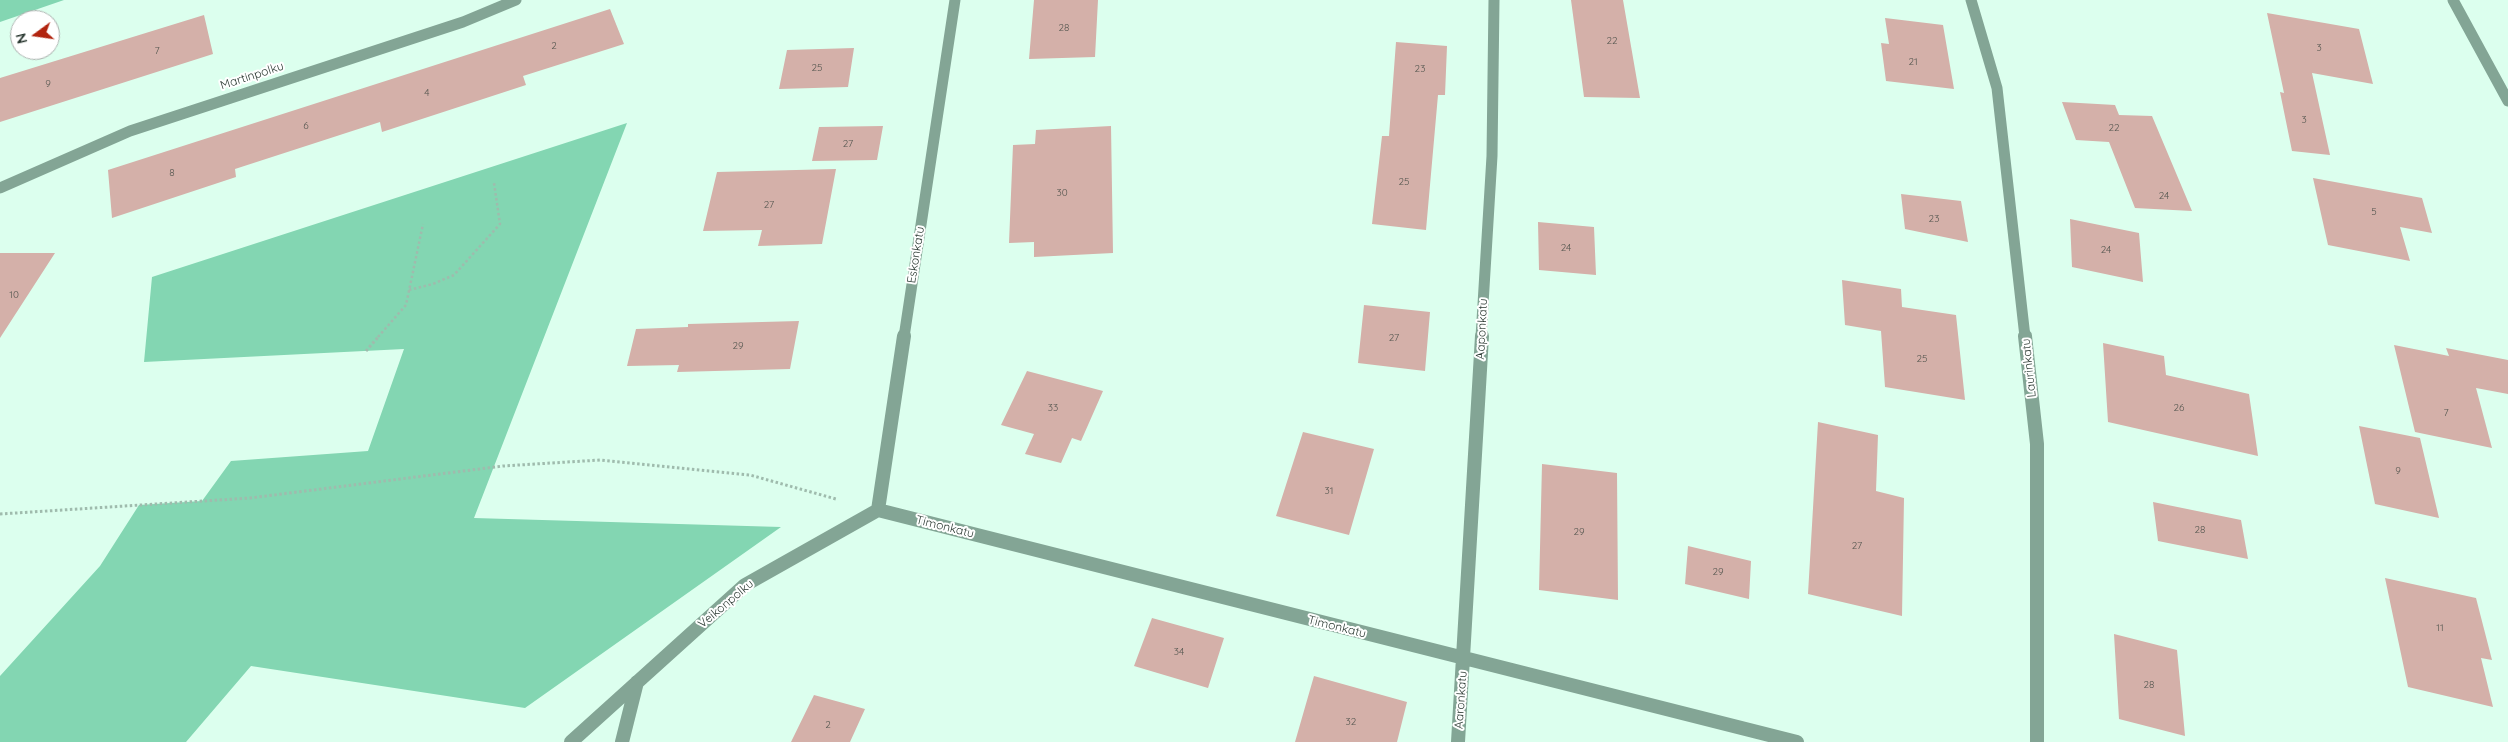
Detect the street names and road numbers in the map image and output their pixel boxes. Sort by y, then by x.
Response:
street label: Martinpolku [218,59,286,93]
street label: Eskonkatu [904,226,928,284]
street label: Aaponkatu [1473,298,1491,360]
street label: Laurinkatu [2019,338,2039,398]
street label: Timonkatu [914,513,976,541]
street label: Veikonpolku [695,577,757,631]
street label: Timonkatu [1306,613,1368,641]
street label: Aaronkatu [1452,670,1470,730]

